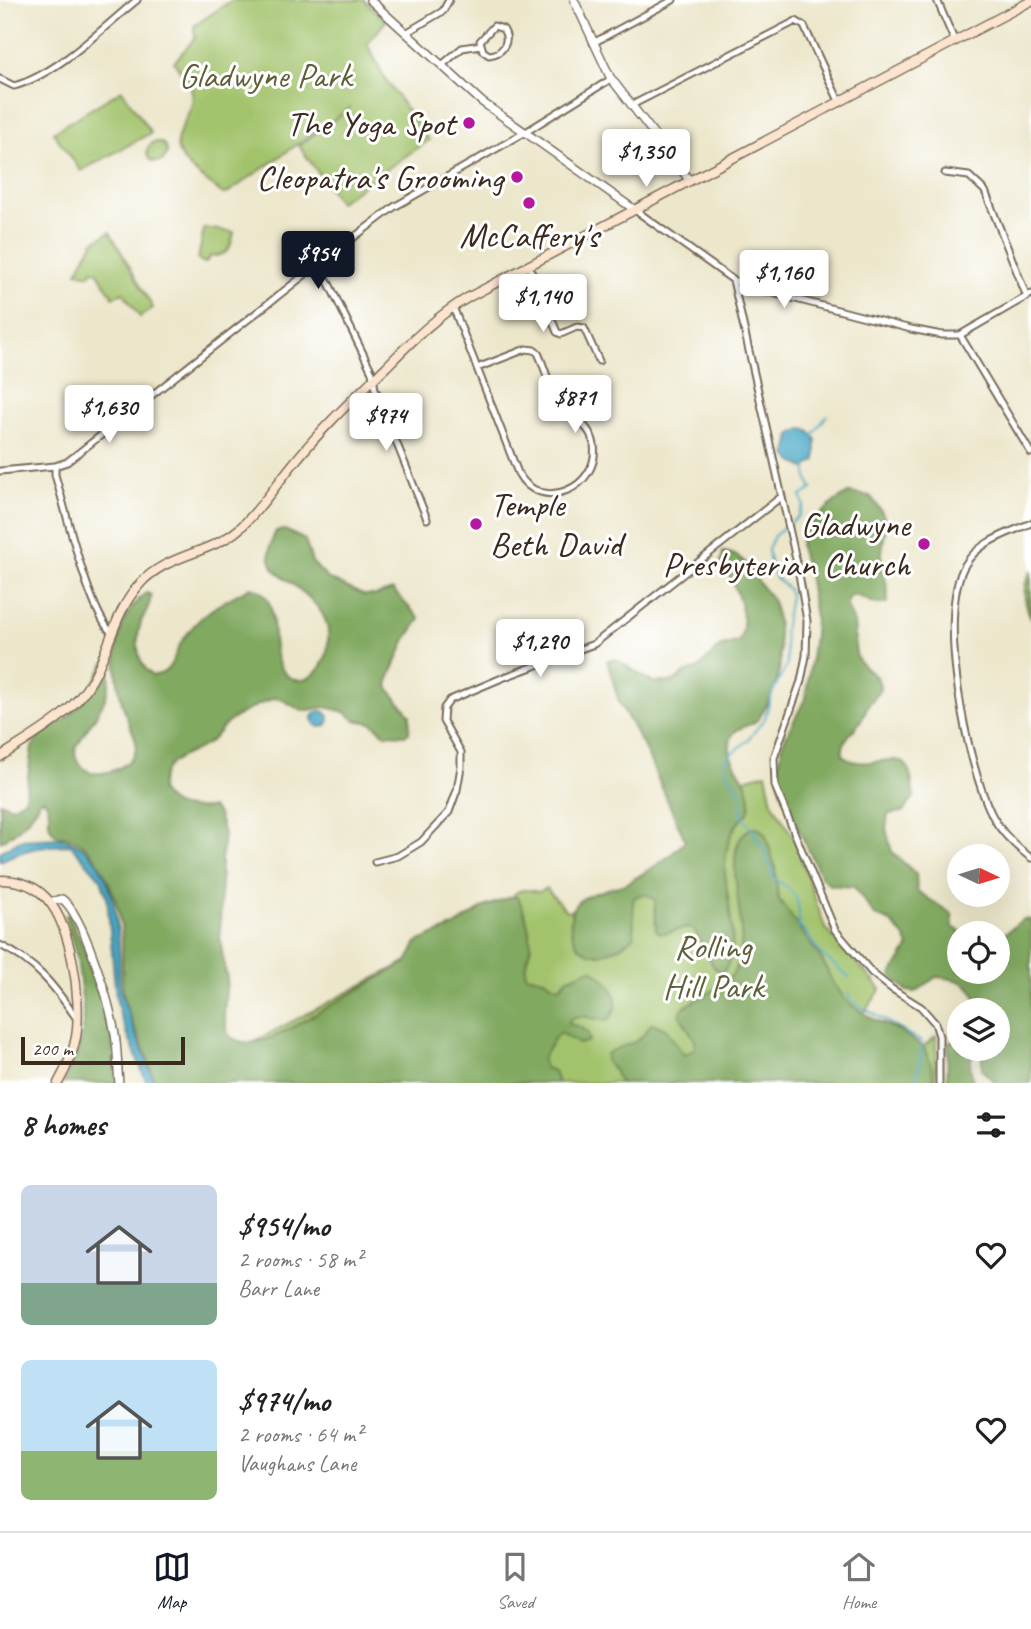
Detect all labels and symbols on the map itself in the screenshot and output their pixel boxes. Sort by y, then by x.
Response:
park label: Gladwyne Park [179,53,354,98]
place label: The Yoga Spot [286,101,458,146]
marker: The Yoga Spot [461,115,477,131]
pin: $1,350 [589,130,703,189]
place label: Cleopatra's Grooming [257,155,506,200]
marker: Cleopatra's Grooming [509,169,525,185]
marker: McCaffery's [521,195,537,211]
place label: McCaffery's [459,213,602,258]
pin: $954 [277,232,359,291]
pin: $1,160 [727,250,841,310]
pin: $1,140 [486,274,600,334]
pin: $871 [534,376,616,435]
pin: $1,630 [52,386,166,445]
pin: $974 [345,393,427,453]
place label: Temple Beth David [490,482,627,567]
place label: Gladwyne Presbyterian Church [663,502,913,587]
marker: Temple Beth David [468,516,484,532]
marker: Gladwyne Presbyterian Church [916,536,932,552]
pin: $1,290 [483,620,597,679]
north arrow [947,844,1010,906]
park label: Rolling Hill Park [663,924,767,1009]
scale bar [21,1034,186,1066]

